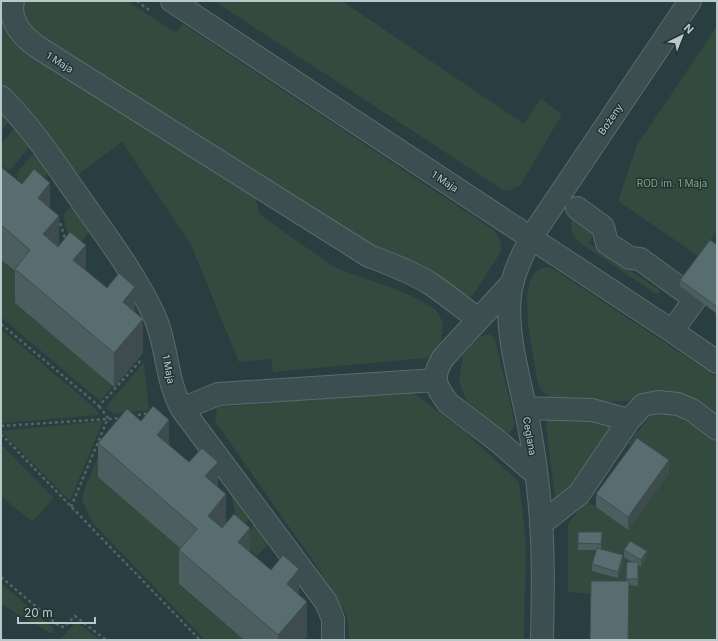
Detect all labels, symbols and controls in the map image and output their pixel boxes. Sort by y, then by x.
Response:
north arrow [662,16,702,56]
text: N [681,21,697,37]
street label: 1 Maja [44,49,76,75]
street label: Bożeny [595,101,625,137]
street label: 1 Maja [429,168,461,194]
park label: ROD im. 1 Maja [637,177,707,189]
street label: 1 Maja [160,353,178,385]
street label: Ceglana [521,416,539,456]
scale bar [18,599,95,625]
text: 20 m [24,605,53,620]

